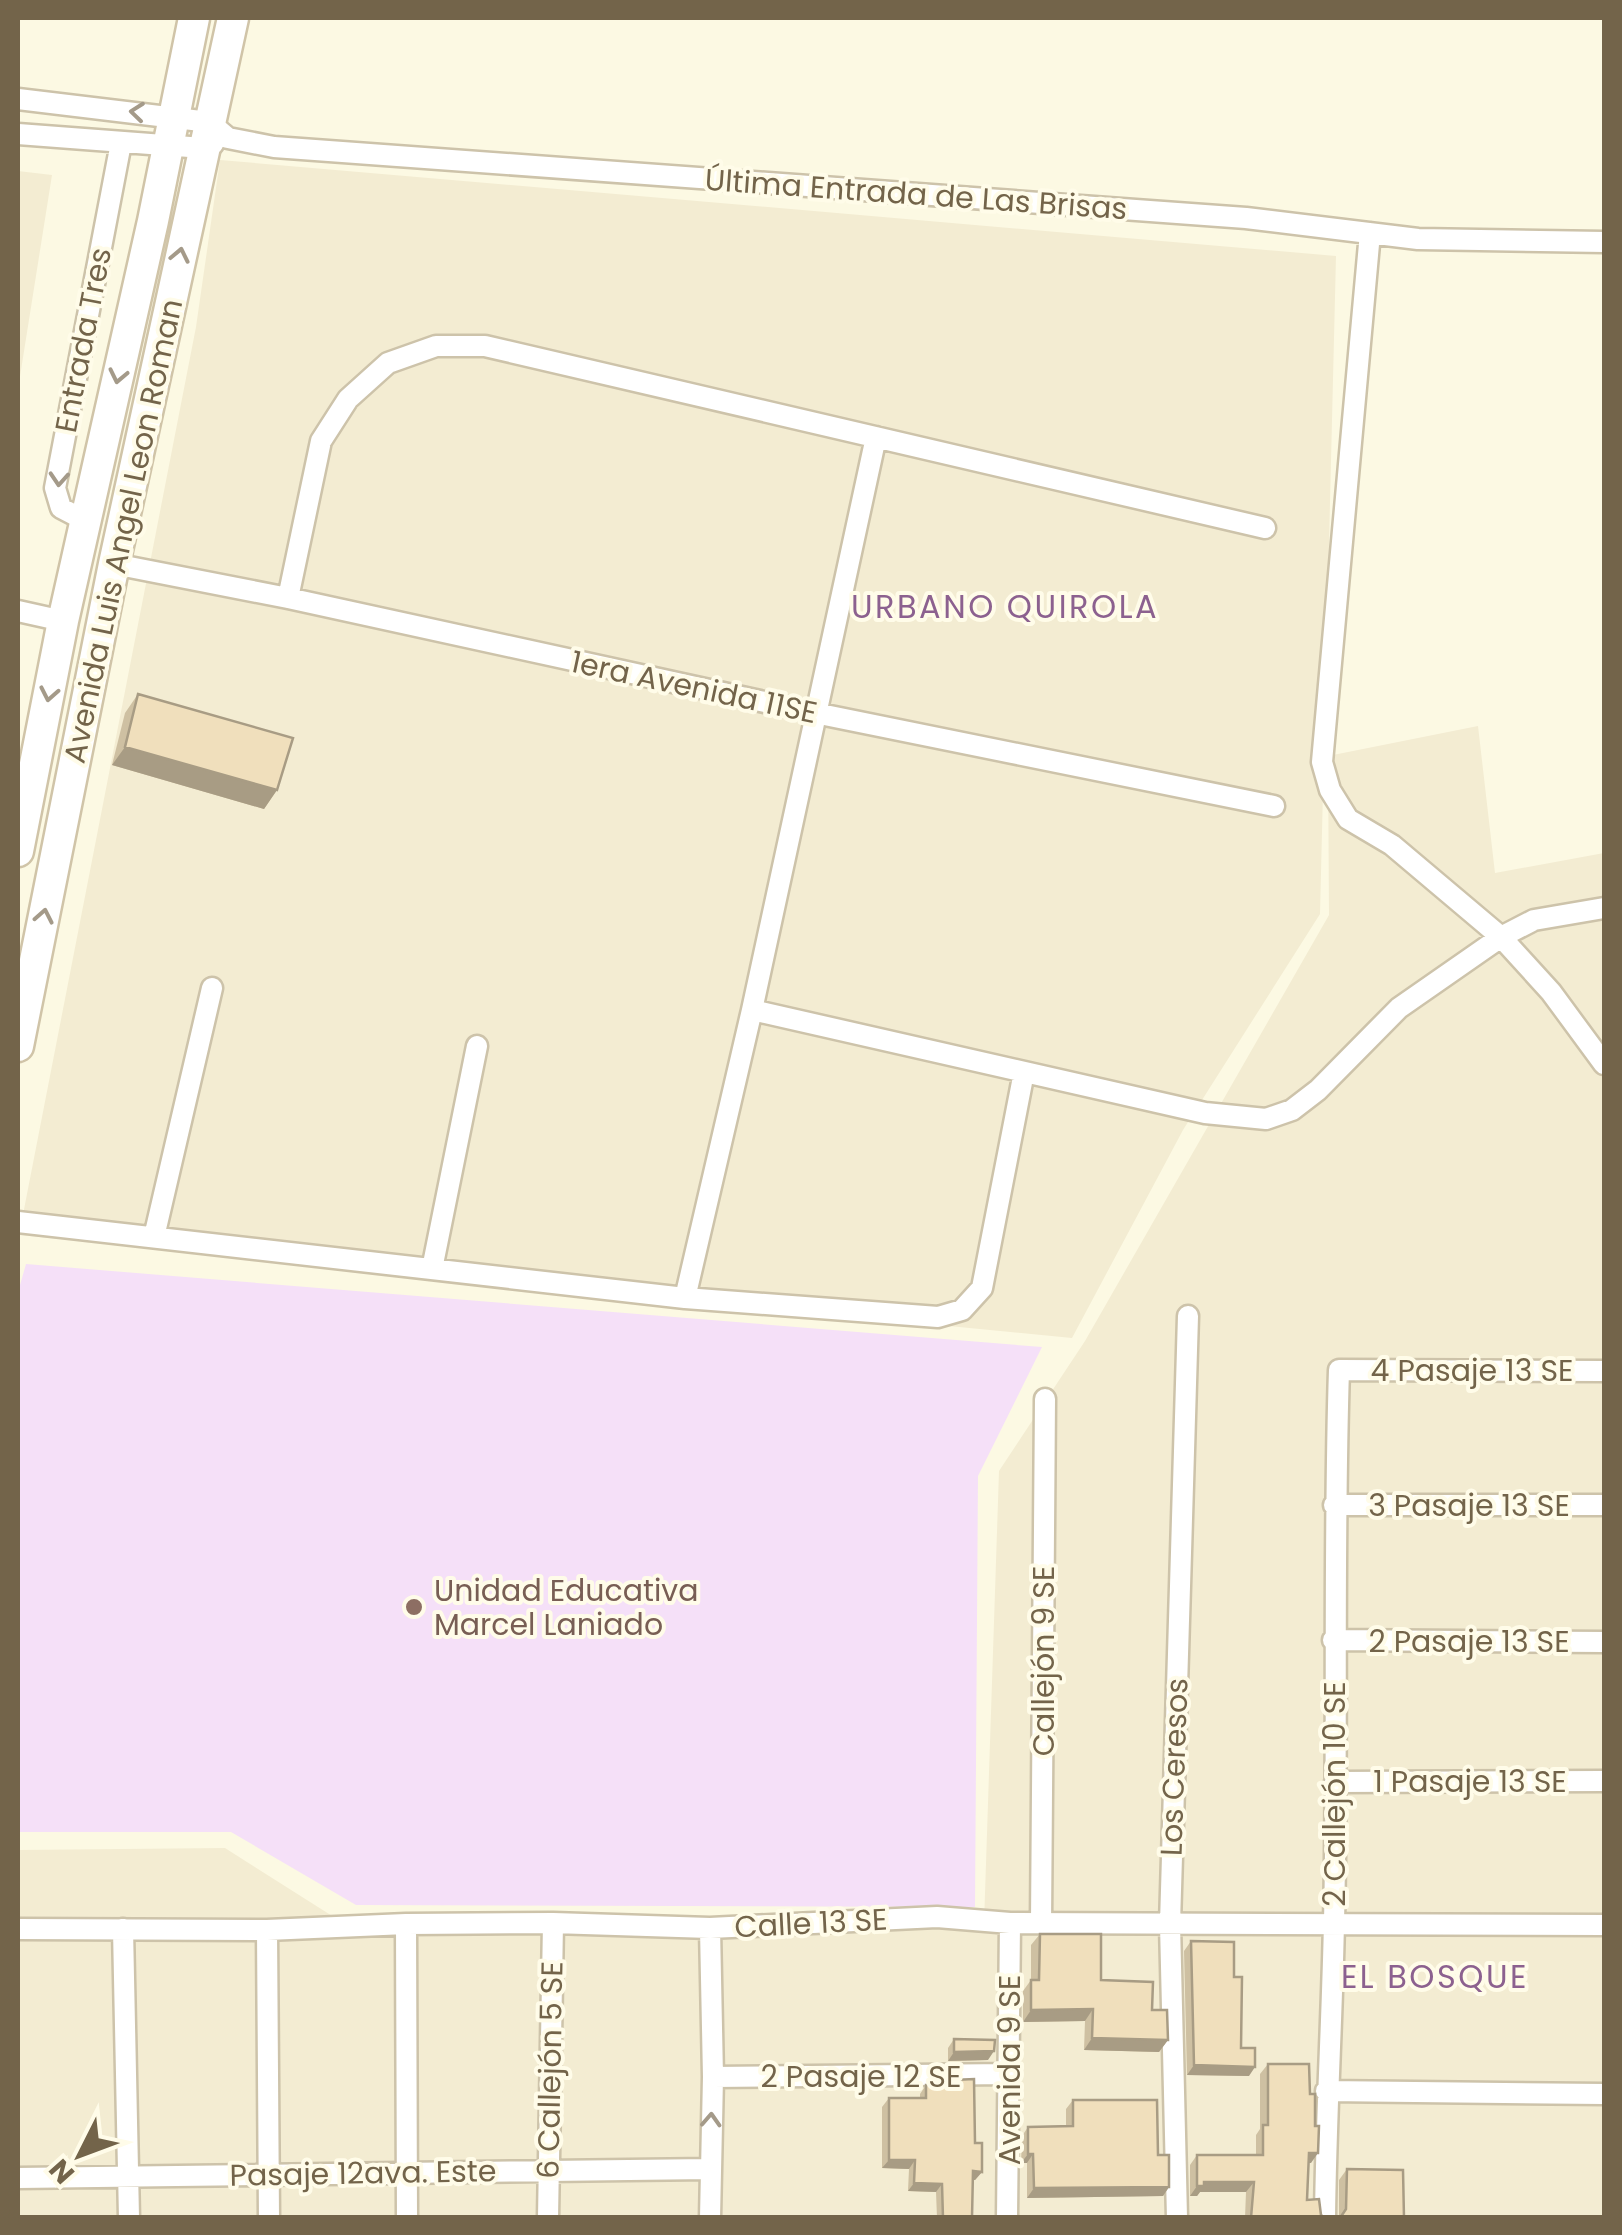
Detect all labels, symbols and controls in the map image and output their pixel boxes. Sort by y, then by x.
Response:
one-way arrow [129,102,145,123]
street label: Última Entrada de Las Brisas [703,158,1129,230]
street label: Entrada Tres [44,244,122,436]
one-way arrow [169,247,190,264]
street label: Avenida Luis Angel Leon Roman [53,295,193,767]
one-way arrow [109,367,130,384]
one-way arrow [49,471,70,487]
district label: URBANO QUIROLA [851,584,1159,629]
street label: 1era Avenida 11SE [567,640,821,734]
one-way arrow [39,686,60,702]
one-way arrow [32,908,53,925]
street label: 4 Pasaje 13 SE [1371,1349,1573,1392]
street label: 3 Pasaje 13 SE [1368,1484,1570,1527]
street label: Callejón 9 SE [1022,1566,1065,1756]
place label: Unidad Educativa Marcel Laniado [434,1569,698,1646]
marker: Unidad Educativa Marcel Laniado [403,1596,425,1618]
street label: 2 Pasaje 13 SE [1368,1620,1570,1663]
street label: Los Ceresos [1149,1677,1199,1857]
street label: 2 Callejón 10 SE [1313,1681,1356,1907]
street label: 1 Pasaje 13 SE [1373,1760,1567,1803]
street label: Calle 13 SE [733,1898,889,1948]
district label: EL BOSQUE [1341,1954,1529,1999]
street label: 6 Callejón 5 SE [527,1961,573,2179]
street label: Avenida 9 SE [988,1975,1031,2165]
street label: 2 Pasaje 12 SE [761,2055,961,2098]
north arrow [30,2105,130,2205]
one-way arrow [701,2112,722,2128]
street label: Pasaje 12ava. Este [229,2149,497,2197]
text: N [40,2151,83,2192]

